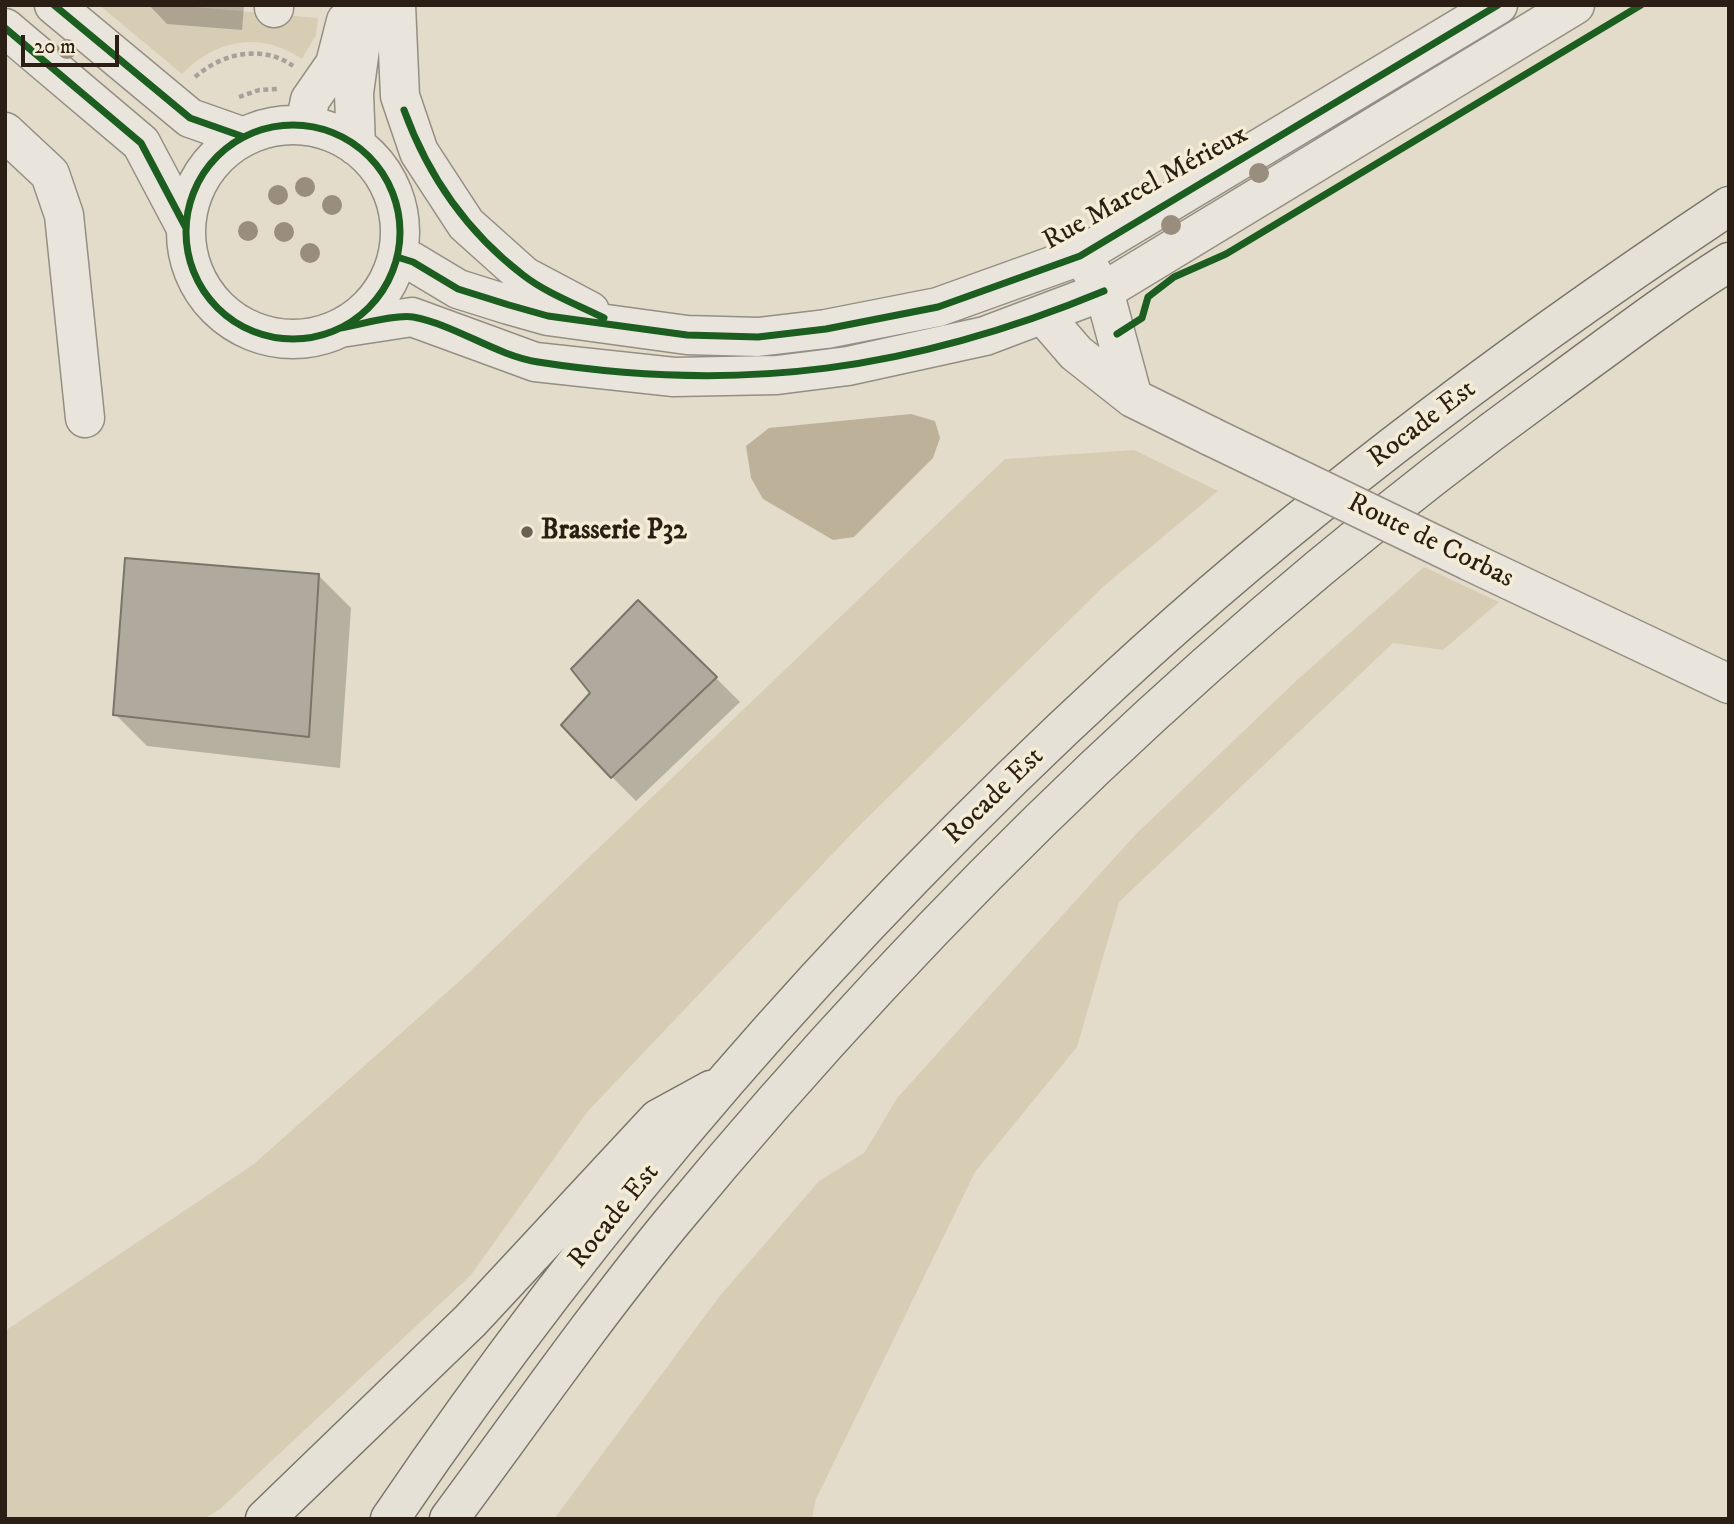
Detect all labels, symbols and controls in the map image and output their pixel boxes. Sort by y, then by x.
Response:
scale bar [24,21,122,65]
text: 20 m [34,34,76,60]
street label: Rue Marcel Mérieux [1038,119,1254,259]
street label: Rocade Est [1363,374,1483,476]
street label: Route de Corbas [1341,487,1519,597]
place label: Brasserie P32 [541,515,687,549]
marker: Brasserie P32 [519,524,535,540]
street label: Rocade Est [938,741,1052,853]
street label: Rocade Est [562,1158,668,1276]

